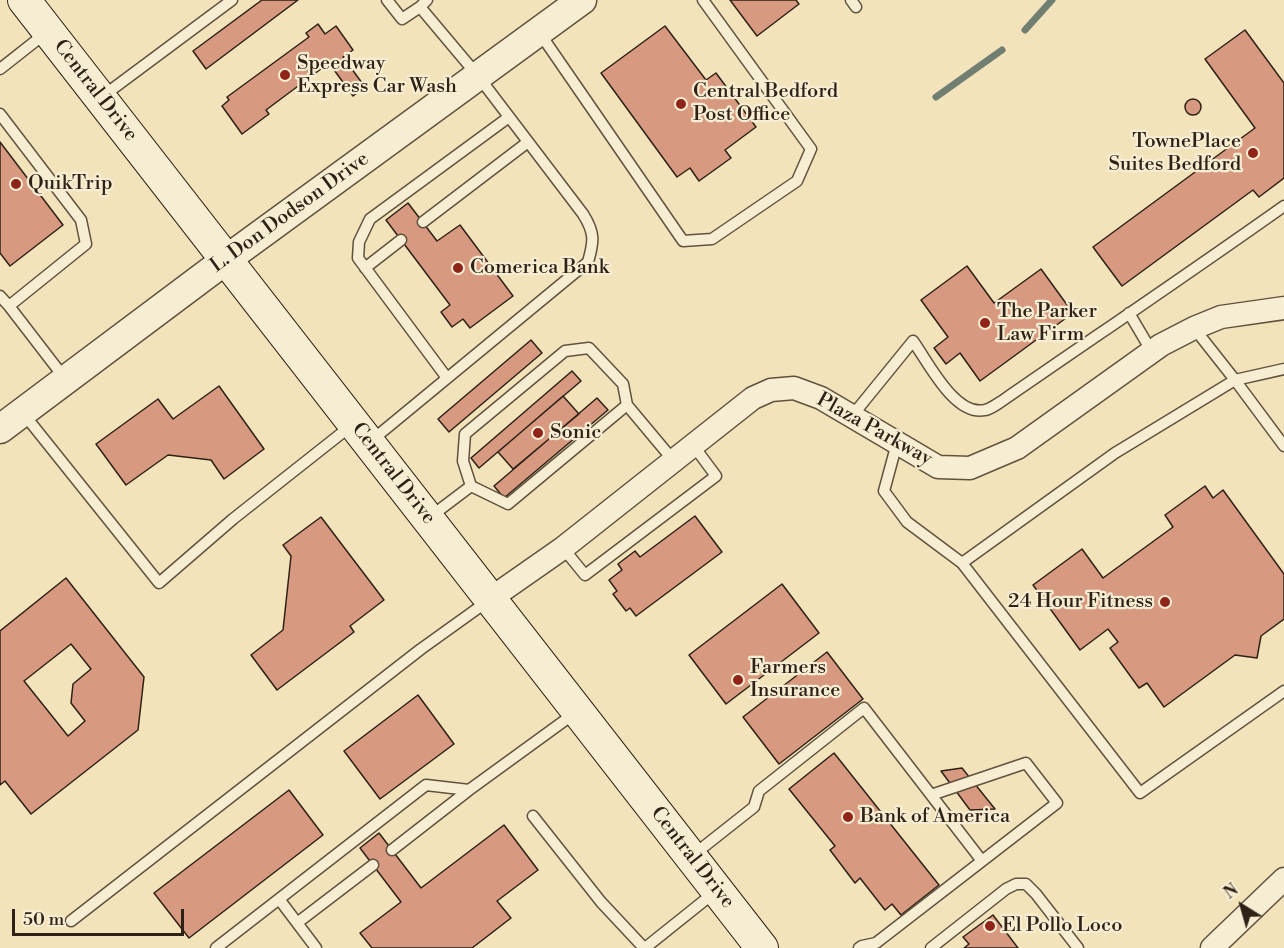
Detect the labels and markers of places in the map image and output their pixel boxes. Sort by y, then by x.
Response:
place label: Speedway Express Car Wash [297,52,457,99]
marker: Speedway Express Car Wash [278,68,292,82]
place label: Central Bedford Post Office [693,80,838,127]
marker: Central Bedford Post Office [674,97,688,111]
place label: TownePlace Suites Bedford [1108,130,1241,177]
marker: TownePlace Suites Bedford [1246,146,1260,160]
place label: QuikTrip [28,172,112,196]
marker: QuikTrip [9,177,23,191]
place label: Comerica Bank [470,256,609,280]
marker: Comerica Bank [451,261,465,275]
place label: The Parker Law Firm [997,300,1097,347]
marker: The Parker Law Firm [978,316,992,330]
place label: Sonic [550,421,601,445]
marker: Sonic [531,426,545,440]
place label: 24 Hour Fitness [1008,590,1153,614]
marker: 24 Hour Fitness [1158,595,1172,609]
place label: Farmers Insurance [750,656,840,703]
marker: Farmers Insurance [731,673,745,687]
place label: Bank of America [860,805,1010,829]
marker: Bank of America [841,810,855,824]
place label: El Pollo Loco [1002,914,1122,938]
marker: El Pollo Loco [983,919,997,933]

